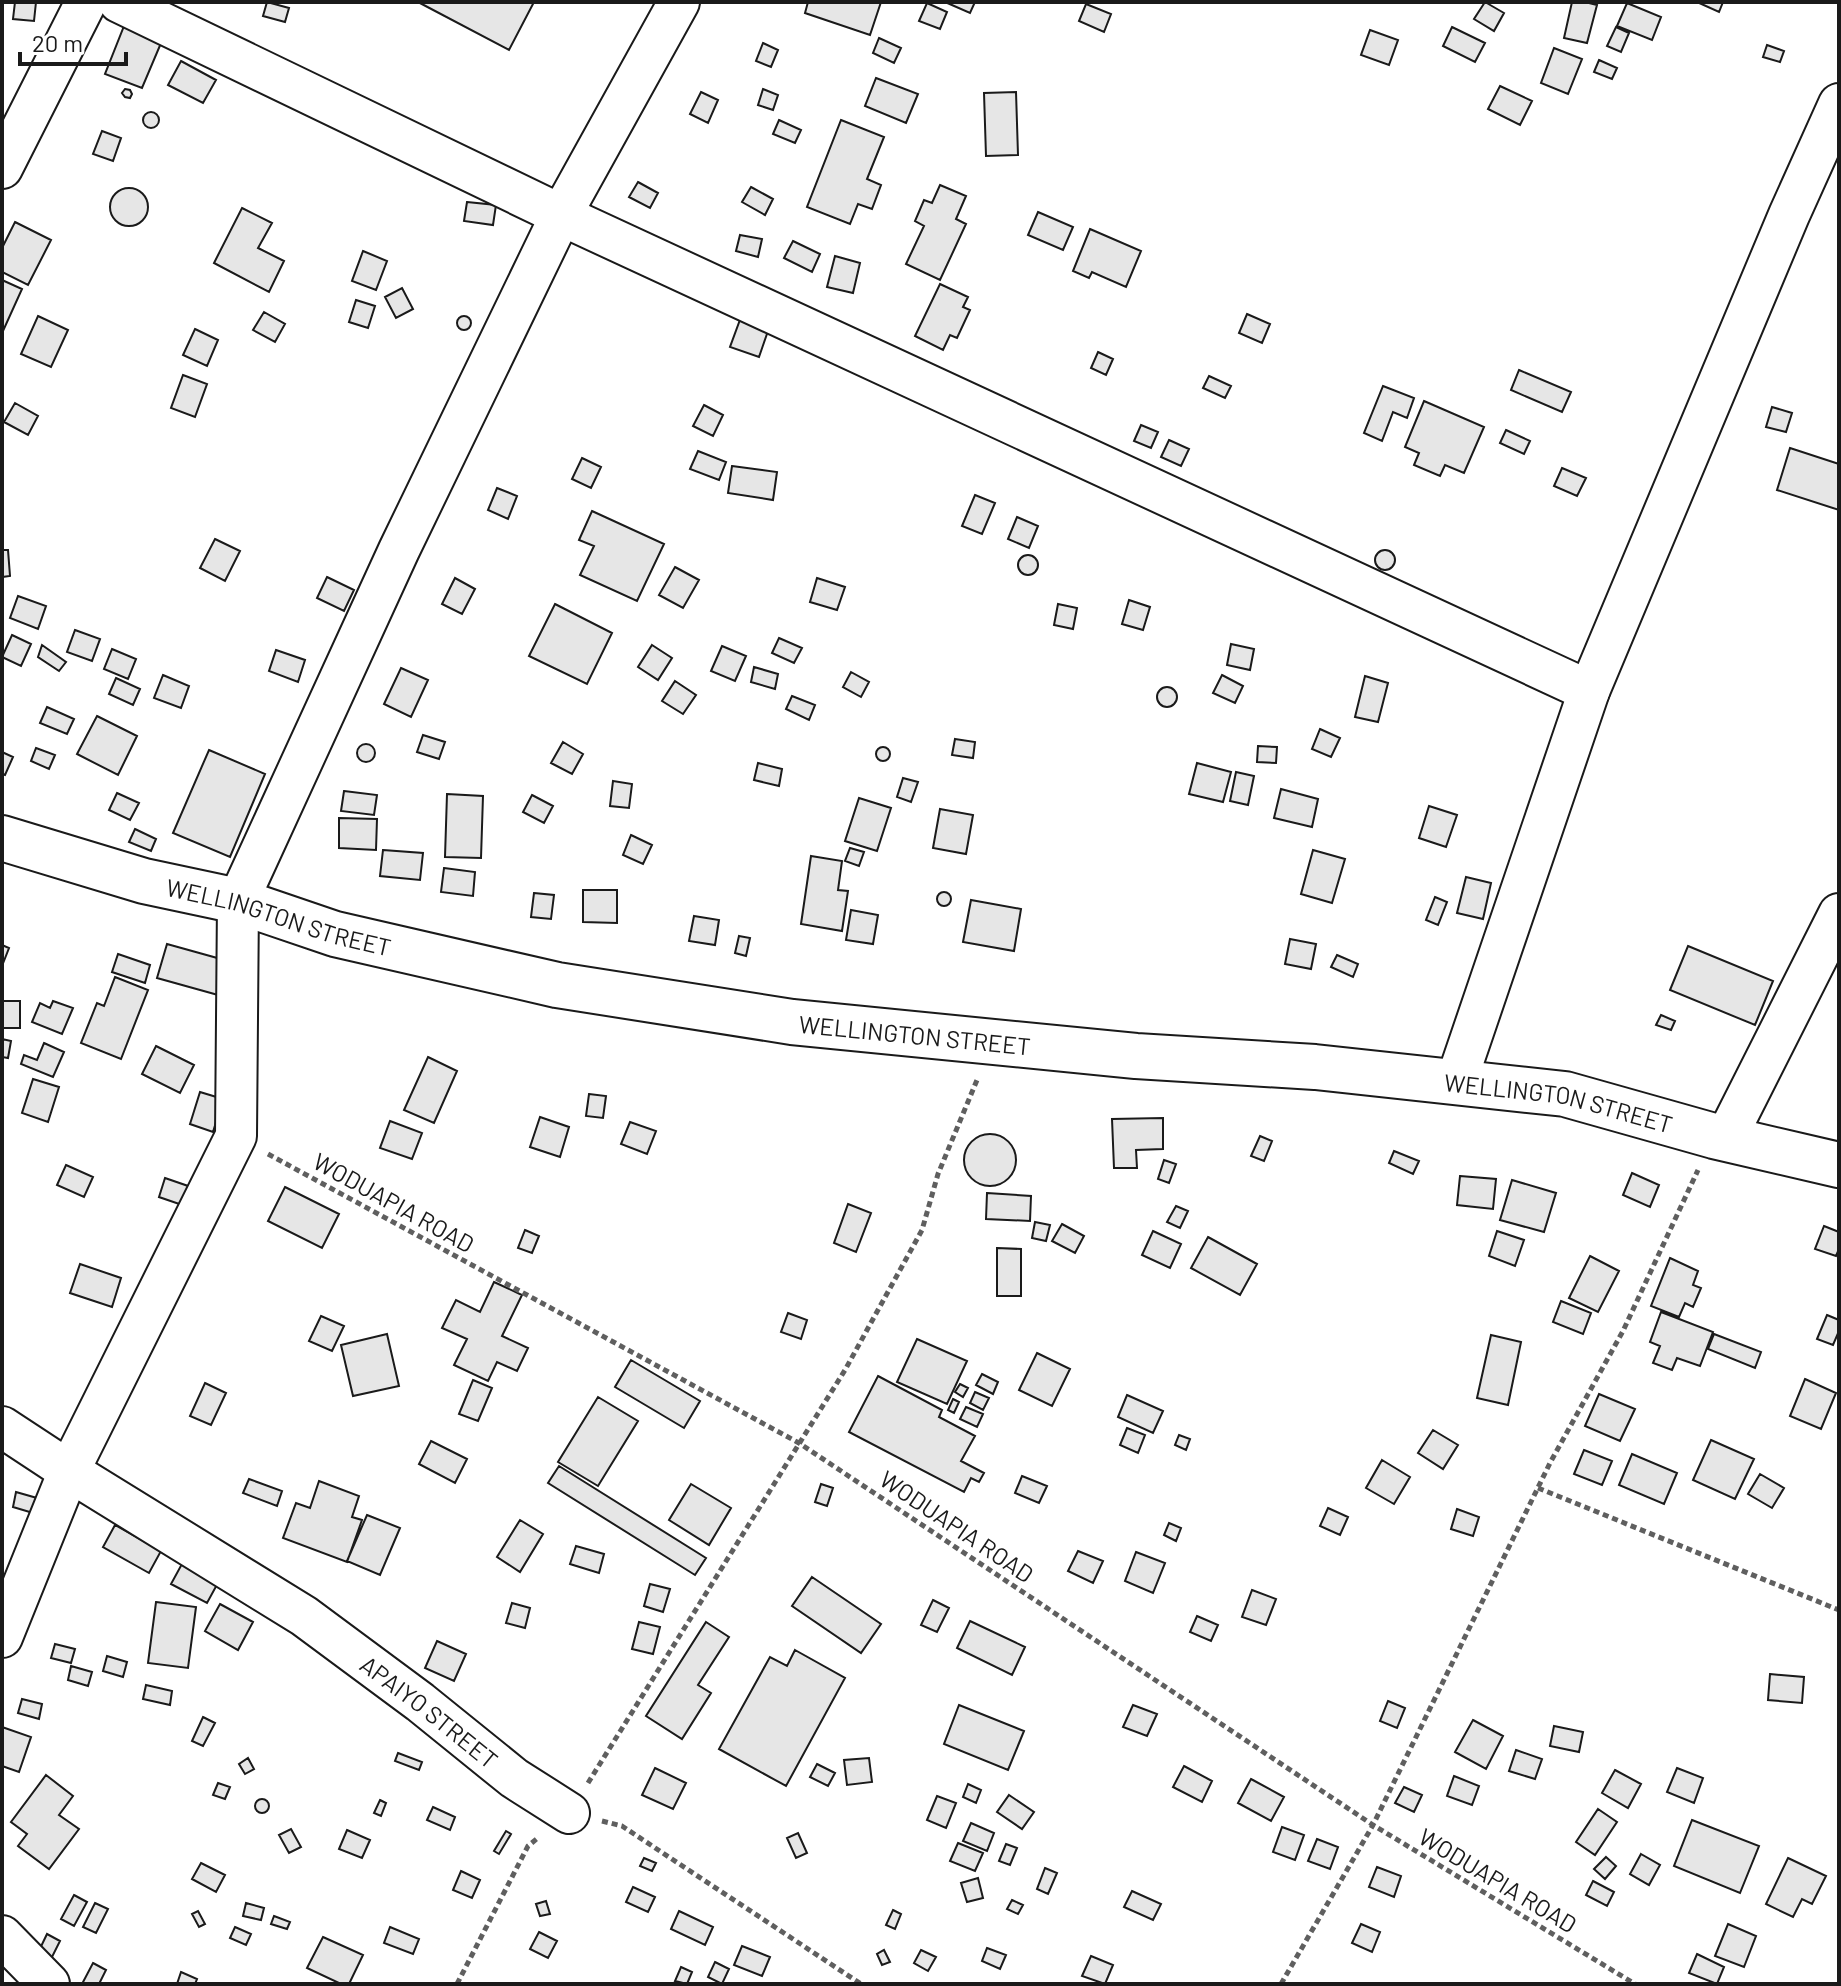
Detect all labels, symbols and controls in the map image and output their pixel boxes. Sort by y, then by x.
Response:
scale bar [20,16,126,66]
text: 20 m [32,28,83,57]
street label: WELLINGTON STREET [164,872,394,961]
street label: WELLINGTON STREET [798,1008,1032,1060]
street label: WELLINGTON STREET [1443,1067,1676,1138]
street label: WODUAPIA ROAD [309,1146,479,1258]
street label: WODUAPIA ROAD [875,1464,1039,1588]
street label: APAIYO STREET [355,1649,504,1774]
street label: WODUAPIA ROAD [1414,1821,1582,1939]

